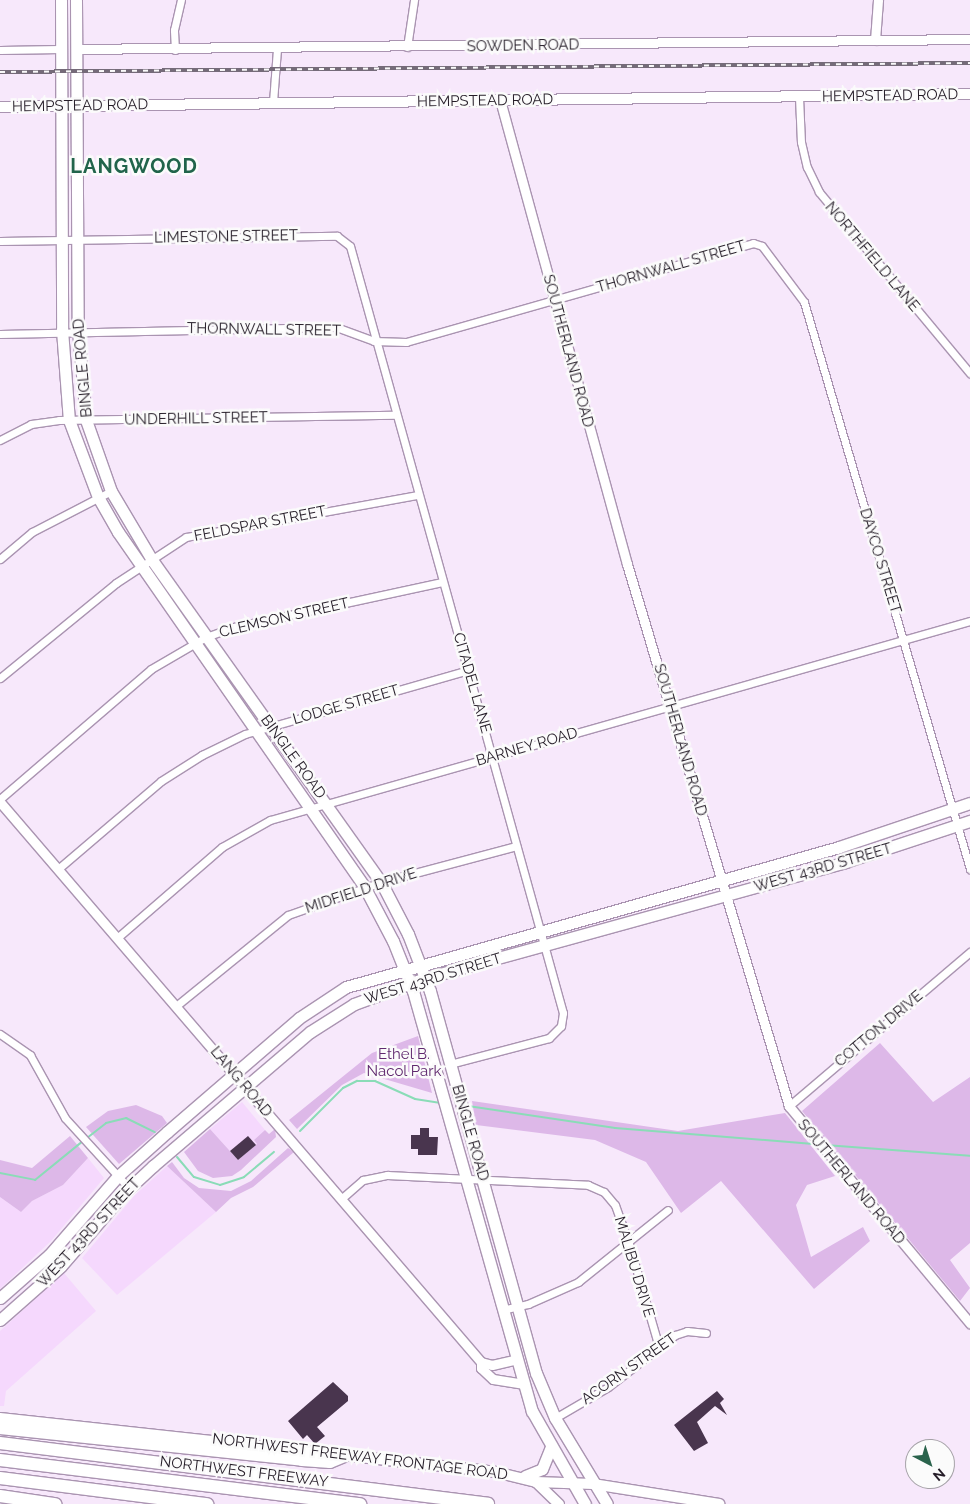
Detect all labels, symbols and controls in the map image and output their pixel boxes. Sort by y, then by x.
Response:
street label: SOWDEN ROAD [467,36,579,56]
street label: HEMPSTEAD ROAD [822,86,958,106]
street label: HEMPSTEAD ROAD [417,91,553,111]
street label: HEMPSTEAD ROAD [12,96,148,116]
district label: LANGWOOD [69,154,199,178]
street label: NORTHFIELD LANE [821,199,923,315]
street label: LIMESTONE STREET [154,227,298,247]
street label: THORNWALL STREET [594,237,748,297]
street label: SOUTHERLAND ROAD [539,273,597,429]
street label: BINGLE ROAD [70,318,96,418]
street label: THORNWALL STREET [187,320,341,340]
street label: UNDERHILL STREET [124,409,268,429]
street label: FELDSPAR STREET [192,502,328,546]
street label: DAYCO STREET [855,506,905,616]
street label: CLEMSON STREET [217,594,351,642]
street label: CITADEL LANE [449,630,495,736]
street label: SOUTHERLAND ROAD [650,662,710,818]
street label: LODGE STREET [291,681,401,729]
street label: BINGLE ROAD [257,712,329,802]
street label: BARNEY ROAD [474,724,580,770]
street label: WEST 43RD STREET [752,840,894,896]
street label: MIDFIELD DRIVE [303,864,419,918]
street label: WEST 43RD STREET [362,950,504,1008]
street label: COTTON DRIVE [831,987,927,1071]
street label: LANG ROAD [206,1043,276,1121]
park label: Ethel B. Nacol Park [366,1045,442,1080]
street label: BINGLE ROAD [448,1083,492,1183]
street label: SOUTHERLAND ROAD [794,1116,908,1248]
street label: WEST 43RD STREET [34,1175,144,1291]
street label: MALIBU DRIVE [610,1214,658,1320]
street label: ACORN STREET [578,1330,680,1408]
street label: NORTHWEST FREEWAY FRONTAGE ROAD [211,1430,509,1484]
north arrow [905,1439,955,1489]
street label: NORTHWEST FREEWAY [159,1453,329,1491]
text: N [930,1465,948,1484]

